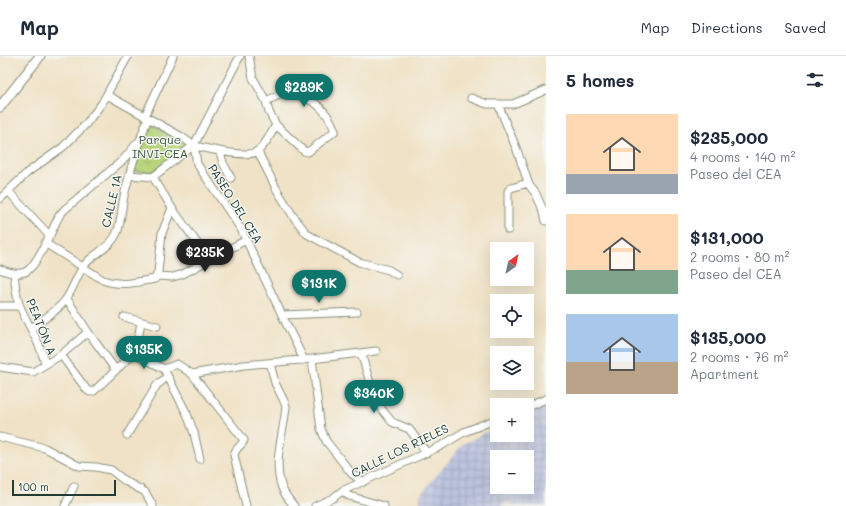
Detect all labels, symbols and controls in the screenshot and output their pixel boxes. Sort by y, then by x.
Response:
text: Map [20,15,59,40]
text: Map [641,18,669,37]
text: Directions [691,18,762,37]
text: Saved [784,18,826,37]
text: 5 homes [566,69,634,91]
icon: filters [804,69,826,91]
pin: $289K [276,74,332,108]
text: $289K [284,78,324,95]
text: $235,000 [690,126,768,148]
icon: home [598,130,646,178]
park label: Parque INVI-CEA [132,131,188,161]
text: 4 rooms · 140 m² [690,148,795,165]
street label: PASEO DEL CEA [205,161,267,246]
text: Paseo del CEA [690,165,782,182]
street label: CALLE 1A [97,173,125,229]
text: $131,000 [690,226,764,248]
icon: home [598,230,646,278]
pin: $235K [177,239,233,273]
north arrow [490,242,534,286]
map controls [490,242,534,494]
text: $235K [185,243,225,260]
text: 2 rooms · 80 m² [690,248,789,265]
text: Paseo del CEA [690,265,782,282]
pin: $131K [291,270,347,304]
text: $131K [301,274,337,291]
button: locate [490,294,534,338]
street label: PEATÓN A [23,296,61,357]
text: $135,000 [690,326,766,348]
icon: home [598,330,646,378]
pin: $135K [116,336,172,370]
text: $135K [125,340,163,357]
button: layers [490,346,534,390]
text: 2 rooms · 76 m² [690,348,789,365]
text: Apartment [690,365,759,382]
pin: $340K [346,380,402,414]
text: $340K [354,384,395,401]
button: + [490,398,534,442]
street label: CALLE LOS RIELES [348,419,451,481]
button: − [490,450,534,494]
scale bar [12,478,116,497]
text: 100 m [18,479,49,494]

